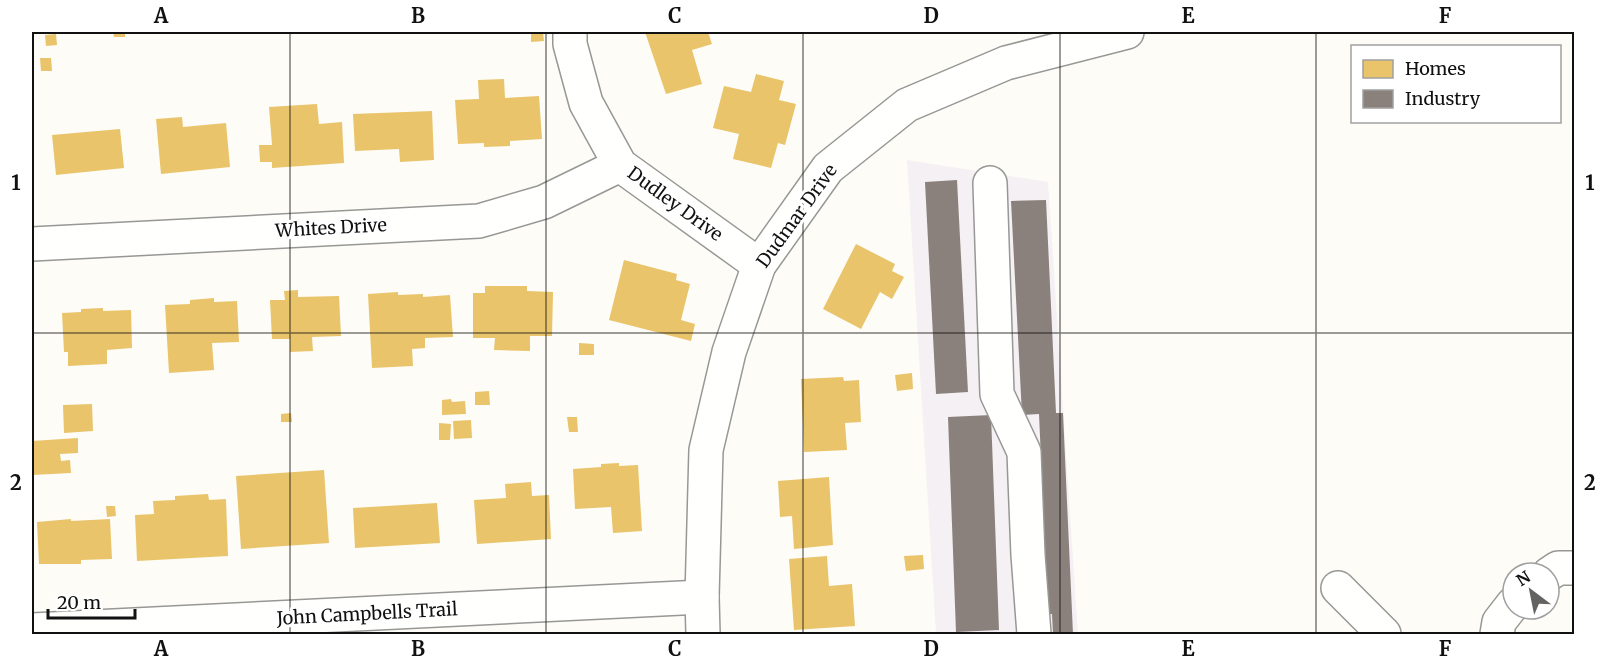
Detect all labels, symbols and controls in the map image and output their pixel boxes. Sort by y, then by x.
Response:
text: A [153,3,169,28]
text: B [411,3,425,28]
text: C [668,3,682,28]
text: D [923,3,939,28]
text: E [1181,3,1195,28]
text: F [1439,3,1452,28]
legend [1351,45,1561,123]
text: Homes [1405,57,1466,80]
text: Industry [1405,87,1481,110]
street label: Dudmar Drive [751,159,842,272]
street label: Dudley Drive [623,161,728,246]
text: 1 [11,170,21,195]
text: 1 [1585,170,1595,195]
street label: Whites Drive [274,213,387,242]
text: 2 [10,470,22,495]
text: 2 [1584,470,1596,495]
north arrow [1501,561,1561,621]
text: N [1512,566,1534,590]
scale bar [48,582,135,620]
text: 20 m [57,591,101,614]
street label: John Campbells Trail [275,597,458,630]
text: A [153,636,169,661]
text: B [411,636,425,661]
text: C [668,636,682,661]
text: D [923,636,939,661]
text: E [1181,636,1195,661]
text: F [1439,636,1452,661]

